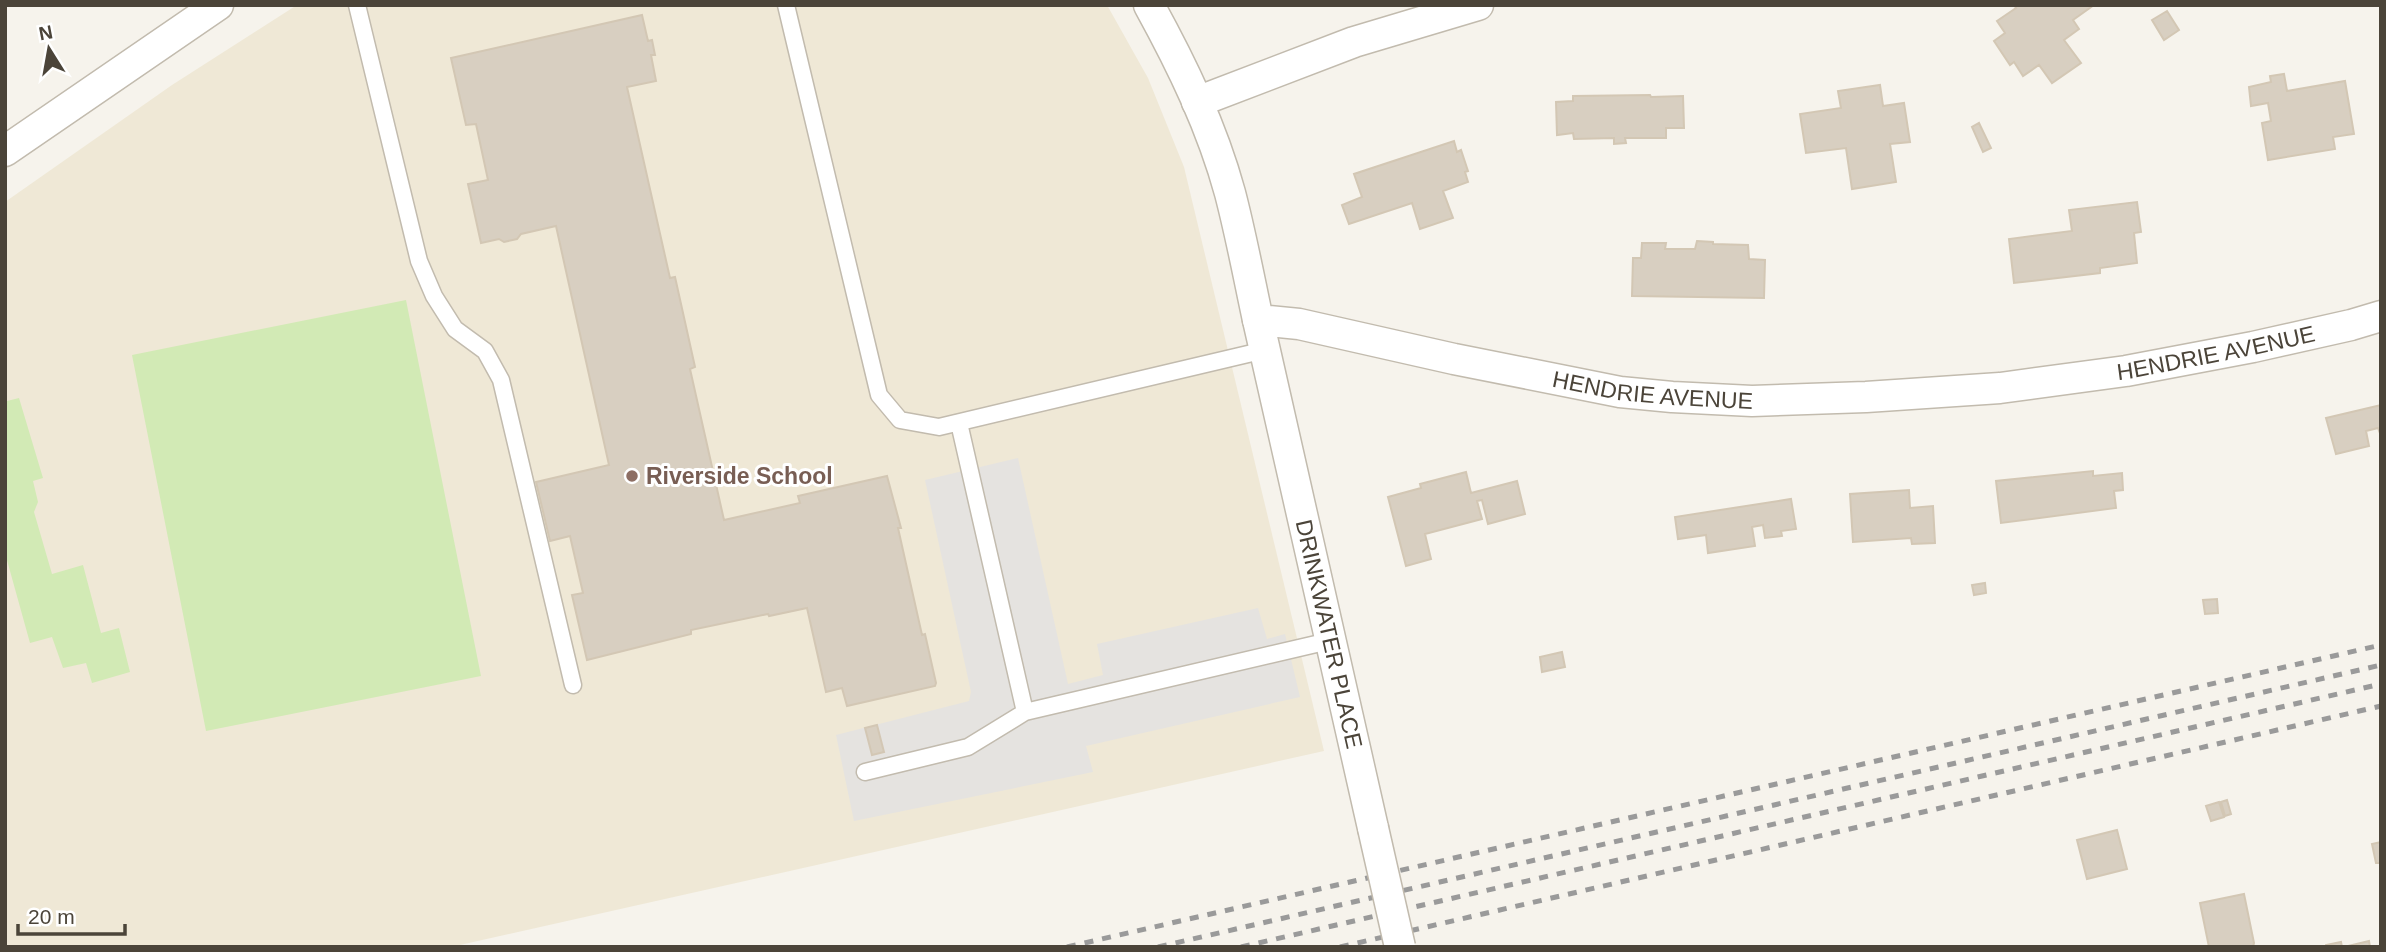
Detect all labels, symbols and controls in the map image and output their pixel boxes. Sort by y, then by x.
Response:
north arrow [14,14,84,84]
text: N [37,21,55,44]
street label: HENDRIE AVENUE [2115,320,2317,385]
street label: HENDRIE AVENUE [1550,366,1754,414]
place label: Riverside School [646,463,833,489]
marker: Riverside School [624,468,640,484]
street label: DRINKWATER PLACE [1291,517,1368,751]
scale bar [18,892,124,936]
text: 20 m [28,905,75,928]

